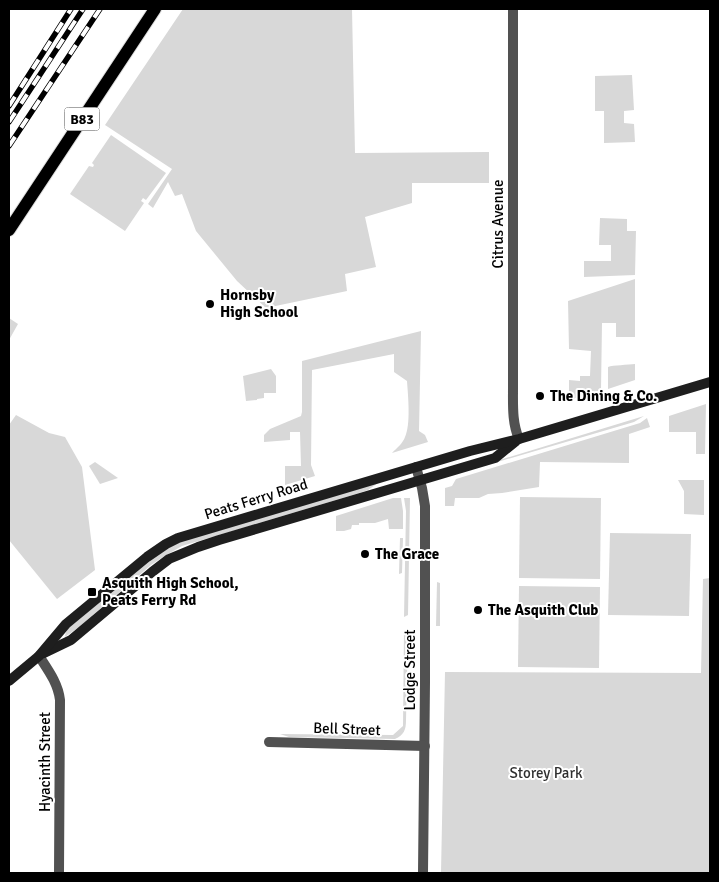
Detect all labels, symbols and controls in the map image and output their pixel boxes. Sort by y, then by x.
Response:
road number: B83 [64,108,100,130]
street label: Citrus Avenue [489,180,507,268]
place label: Hornsby High School [220,286,299,321]
marker: Hornsby High School [204,298,216,310]
place label: The Dining & Co. [550,387,657,405]
marker: The Dining & Co. [534,390,546,402]
street label: Peats Ferry Road [202,475,310,523]
place label: The Grace [375,545,439,563]
marker: The Grace [359,548,371,560]
place label: Asquith High School, Peats Ferry Rd [102,574,239,609]
marker: Asquith High School, Peats Ferry Rd [86,586,98,598]
place label: The Asquith Club [488,601,598,619]
marker: The Asquith Club [472,604,484,616]
street label: Lodge Street [401,629,419,711]
street label: Hyacinth Street [36,712,54,812]
street label: Bell Street [313,719,381,739]
park label: Storey Park [510,764,583,782]

